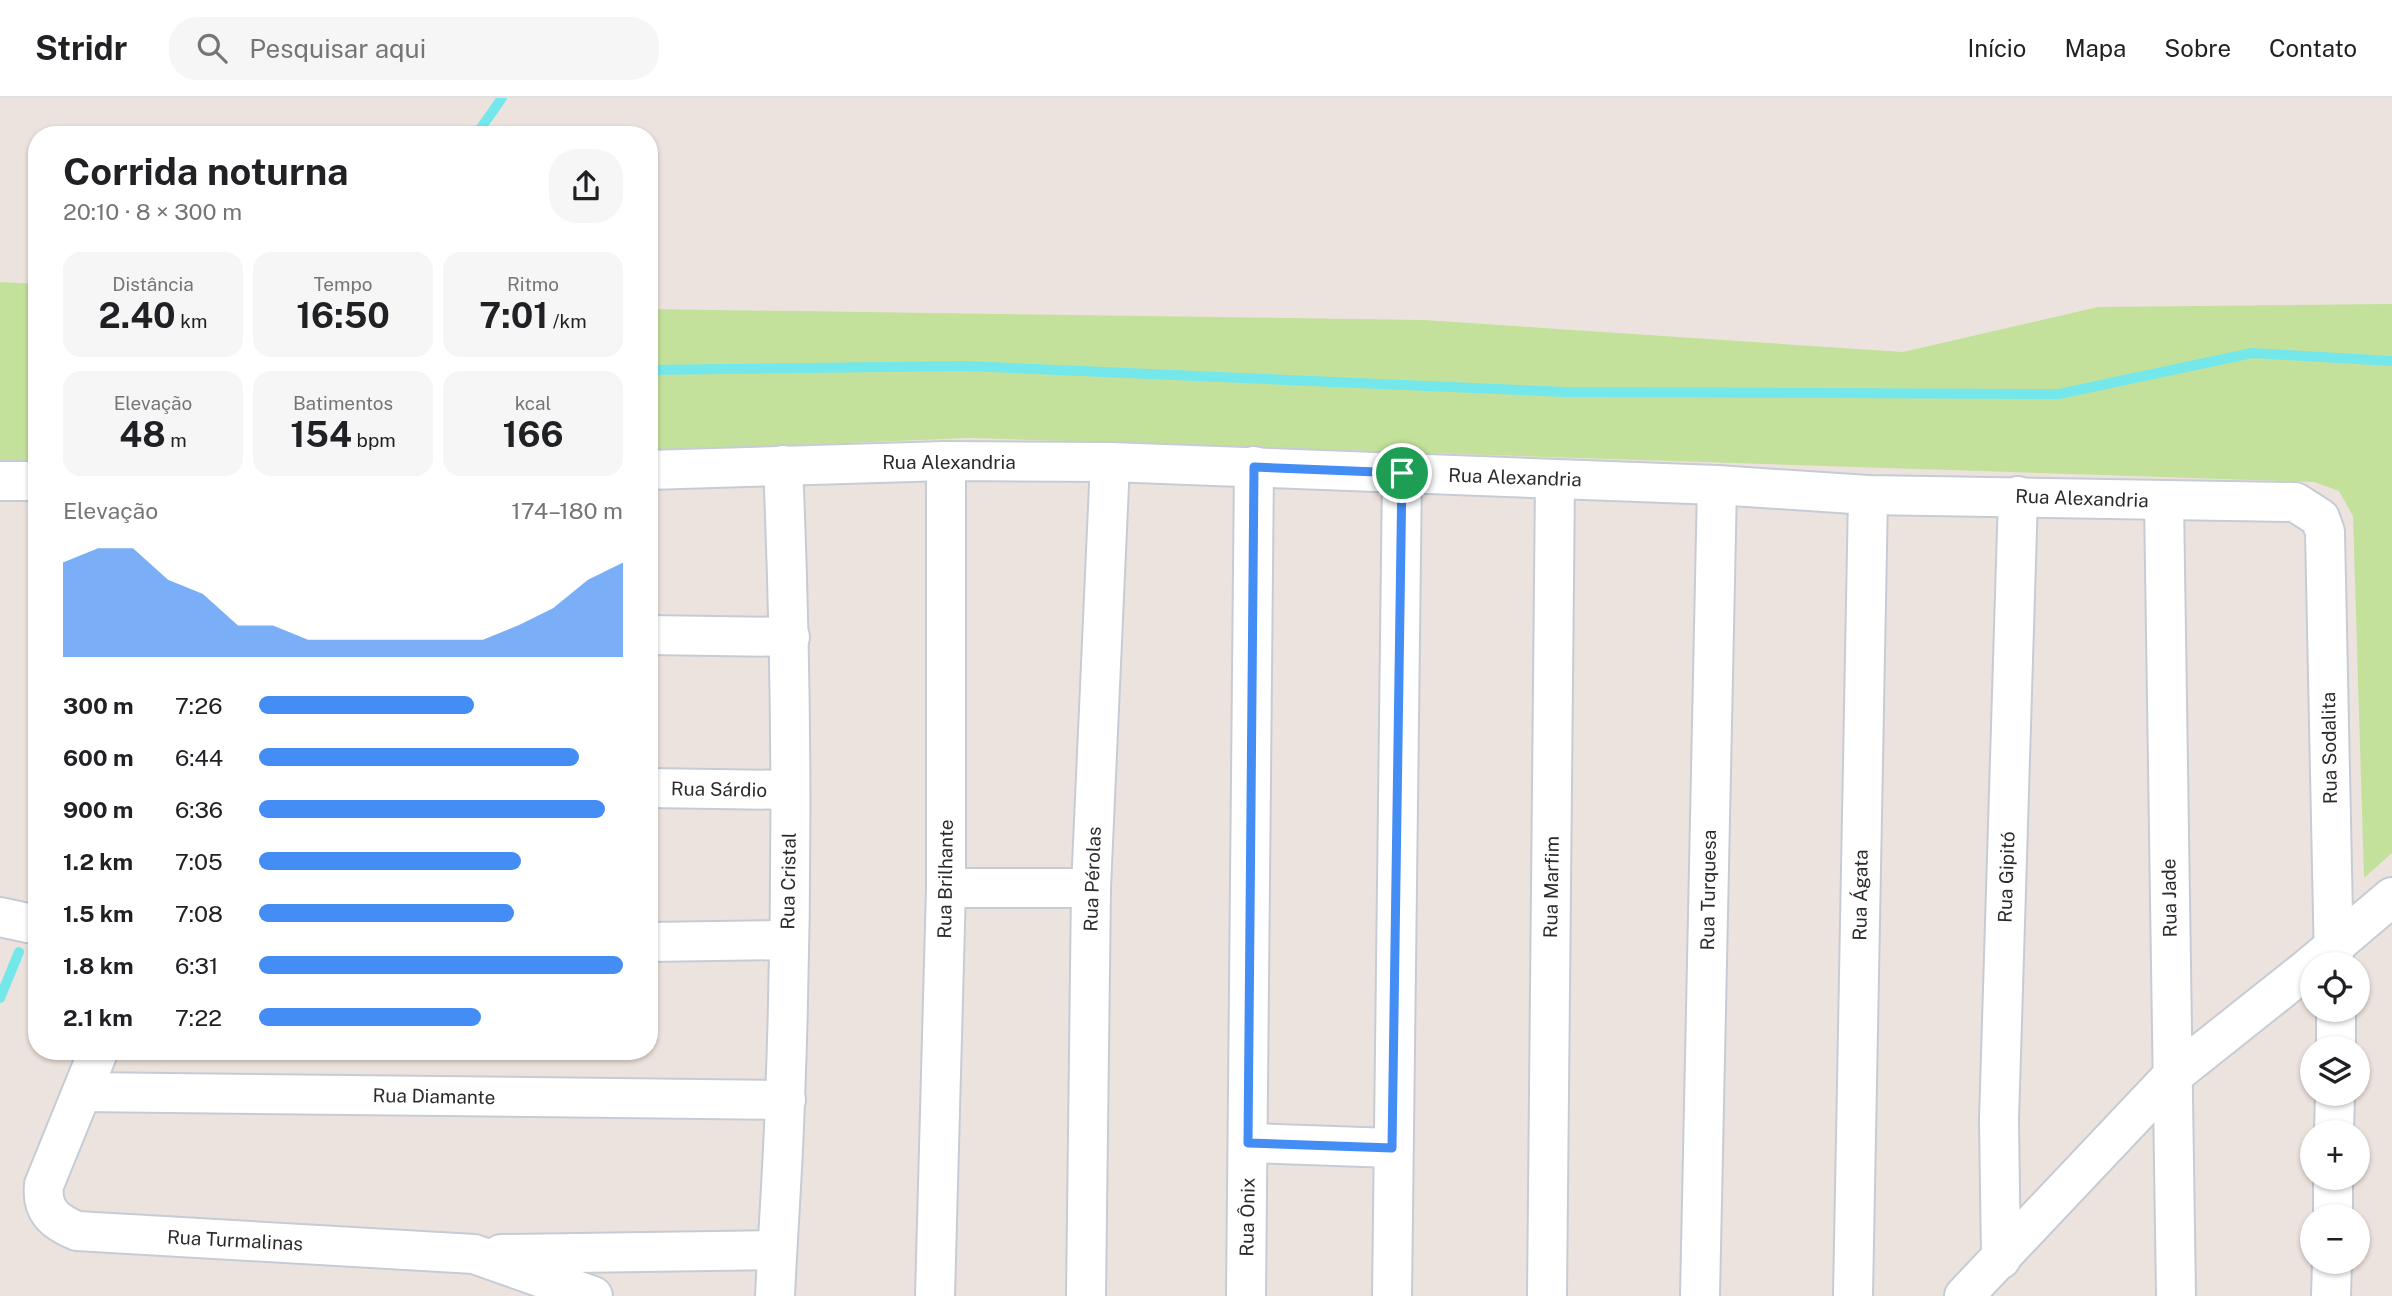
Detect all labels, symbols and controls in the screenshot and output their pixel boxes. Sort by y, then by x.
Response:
search box [169,17,659,80]
text: Stridr [35,29,127,67]
icon: search [193,29,231,67]
text: Pesquisar aqui [249,33,426,64]
text: Início [1968,34,2026,62]
text: Mapa [2064,34,2126,62]
text: Sobre [2164,34,2231,62]
text: Contato [2269,34,2357,62]
text: Corrida noturna [63,149,349,194]
button: share [549,149,623,223]
text: 20:10 · 8 × 300 m [63,198,242,225]
text: Distância [112,273,194,295]
text: Tempo [313,273,373,295]
text: Ritmo [507,273,559,295]
text: 2.40 [99,295,176,336]
text: 16:50 [296,295,390,336]
text: 7:01 [479,295,548,336]
text: km [176,310,207,332]
text: /km [548,310,587,332]
text: Elevação [114,392,192,414]
text: Batimentos [293,392,393,414]
text: kcal [515,392,551,414]
text: 48 [119,414,166,455]
text: 154 [290,414,352,455]
text: 166 [502,414,564,455]
text: m [166,429,187,451]
text: bpm [352,429,396,451]
pin [1372,443,1432,503]
street label: Rua Alexandria [882,451,1016,473]
icon: arrive [1383,454,1421,492]
street label: Rua Alexandria [1448,464,1582,490]
street label: Rua Alexandria [2015,485,2149,511]
text: Elevação [63,497,158,524]
text: 174–180 m [511,497,623,524]
text: 300 m [63,692,134,719]
text: 7:26 [175,692,222,719]
street label: Rua Sodalita [2317,692,2341,804]
text: 600 m [63,744,133,771]
text: 6:44 [175,744,223,771]
street label: Rua Sárdio [671,777,767,801]
text: 900 m [63,796,133,823]
text: 6:36 [175,796,223,823]
street label: Rua Brilhante [933,819,957,939]
street label: Rua Pérolas [1079,826,1105,932]
street label: Rua Turquesa [1696,829,1720,951]
street label: Rua Gipitó [1993,831,2019,923]
street label: Rua Cristal [776,832,800,930]
street label: Rua Marfim [1539,836,1563,938]
text: 1.2 km [63,848,133,875]
text: 7:05 [175,848,223,875]
street label: Rua Ágata [1848,849,1872,941]
street label: Rua Jade [2157,858,2181,938]
text: 1.5 km [63,900,134,927]
text: 7:08 [175,900,223,927]
text: 1.8 km [63,952,134,979]
text: 6:31 [175,952,218,979]
map controls [2300,952,2370,1274]
button: locate [2300,952,2370,1022]
text: 2.1 km [63,1004,133,1031]
text: 7:22 [175,1004,222,1031]
button: layers [2300,1036,2370,1106]
street label: Rua Diamante [373,1084,495,1108]
button: + [2300,1120,2370,1190]
street label: Rua Ônix [1235,1177,1259,1257]
button: − [2300,1204,2370,1274]
street label: Rua Turmalinas [167,1225,303,1255]

